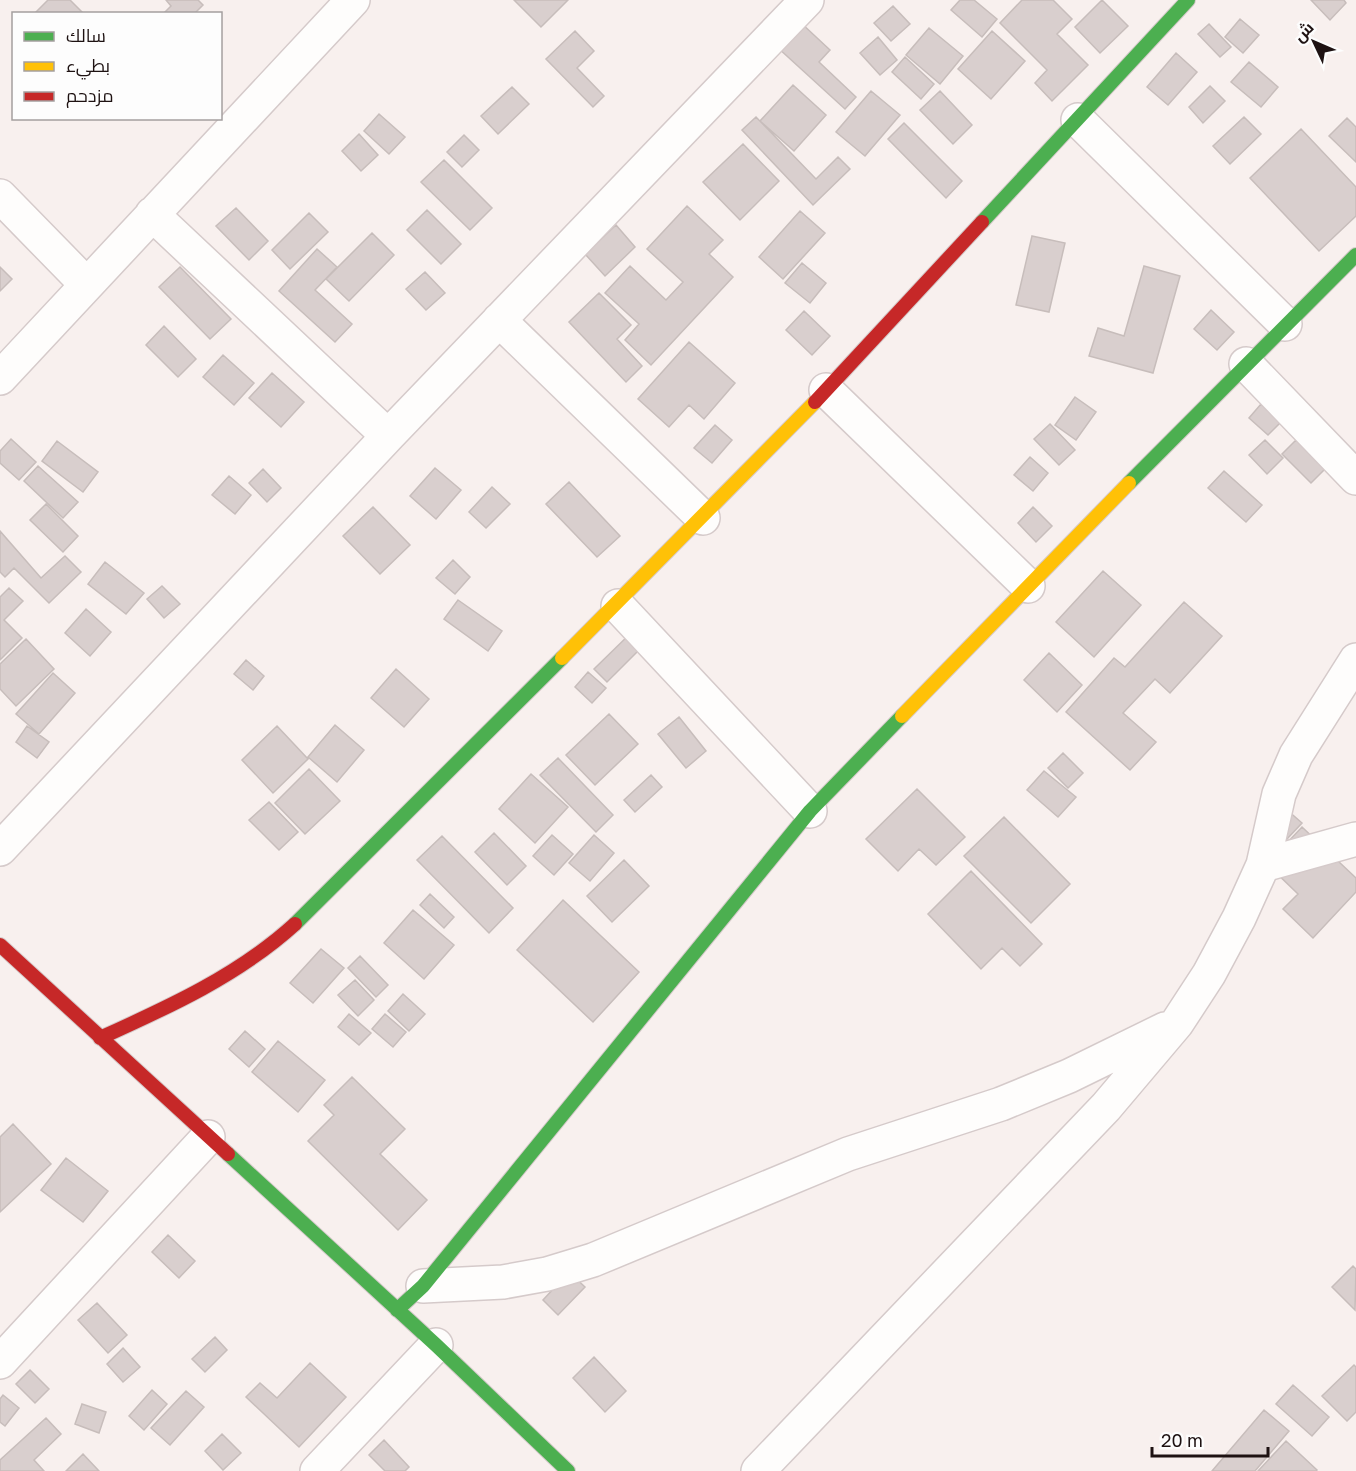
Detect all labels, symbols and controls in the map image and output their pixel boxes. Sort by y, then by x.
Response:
legend [12,12,222,120]
north arrow [1284,12,1344,72]
text: ش [1289,17,1318,46]
text: سالك [66,24,106,46]
text: بطيء [66,54,110,80]
text: مزدحم [66,84,114,108]
scale bar [1152,1420,1268,1458]
text: 20 m [1161,1429,1203,1451]

